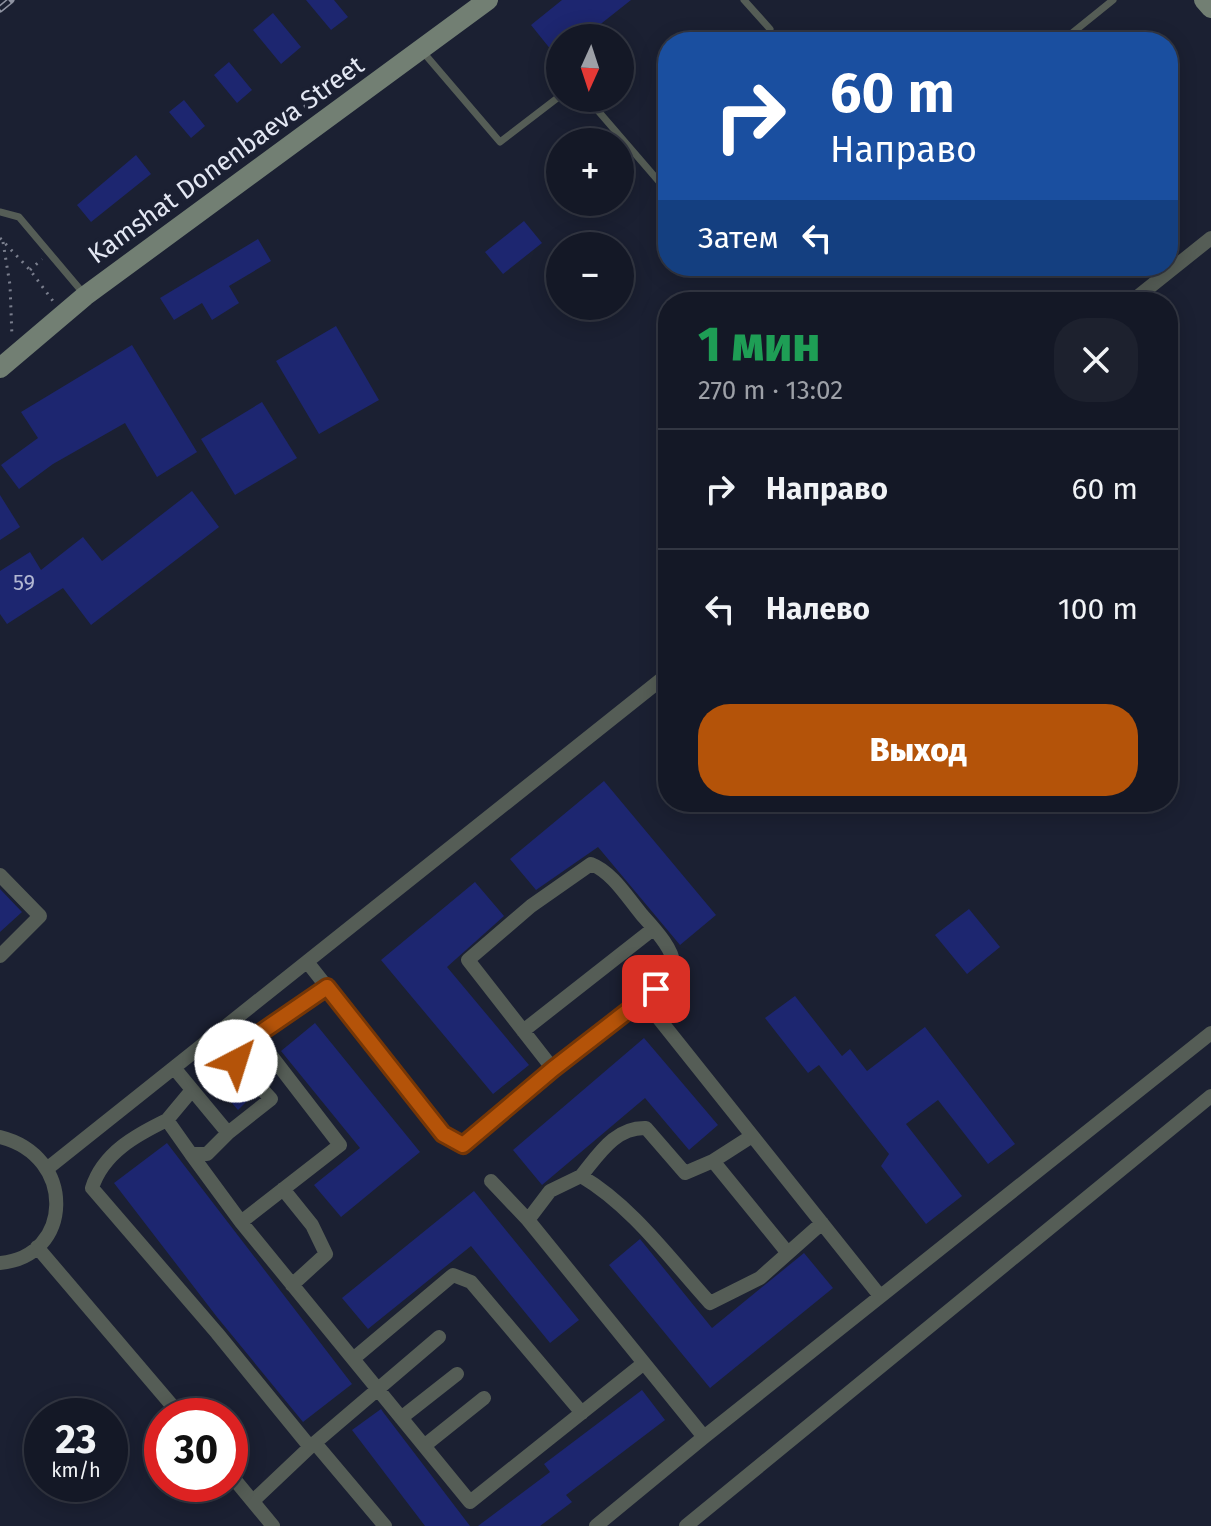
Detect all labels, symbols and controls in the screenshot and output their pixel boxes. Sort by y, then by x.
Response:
north arrow [546,24,634,112]
map controls [546,24,634,320]
street label: Kamshat Donenbaeva Street [82,49,370,270]
text: 60 m [830,60,955,127]
icon: right [698,64,802,168]
button: + [546,128,634,216]
text: Направо [830,128,977,172]
icon: left [795,216,839,260]
text: Затем [698,220,779,256]
button: − [546,232,634,320]
text: 1 мин [698,316,820,374]
button: close [1054,318,1138,402]
text: 270 m · 13:02 [698,375,843,406]
icon: right [698,467,742,511]
text: Направо [766,471,888,507]
text: 60 m [1072,471,1138,507]
house number: 59 [13,569,35,596]
icon: left [698,587,742,631]
text: Налево [766,591,870,627]
text: 100 m [1058,591,1138,627]
button: Выход [698,704,1138,796]
pin [622,955,690,1023]
icon: arrive [634,967,678,1011]
position arrow [194,1019,278,1103]
speed limit sign: 30 [144,1398,248,1502]
text: 23 [55,1416,97,1464]
text: km/h [51,1458,101,1482]

